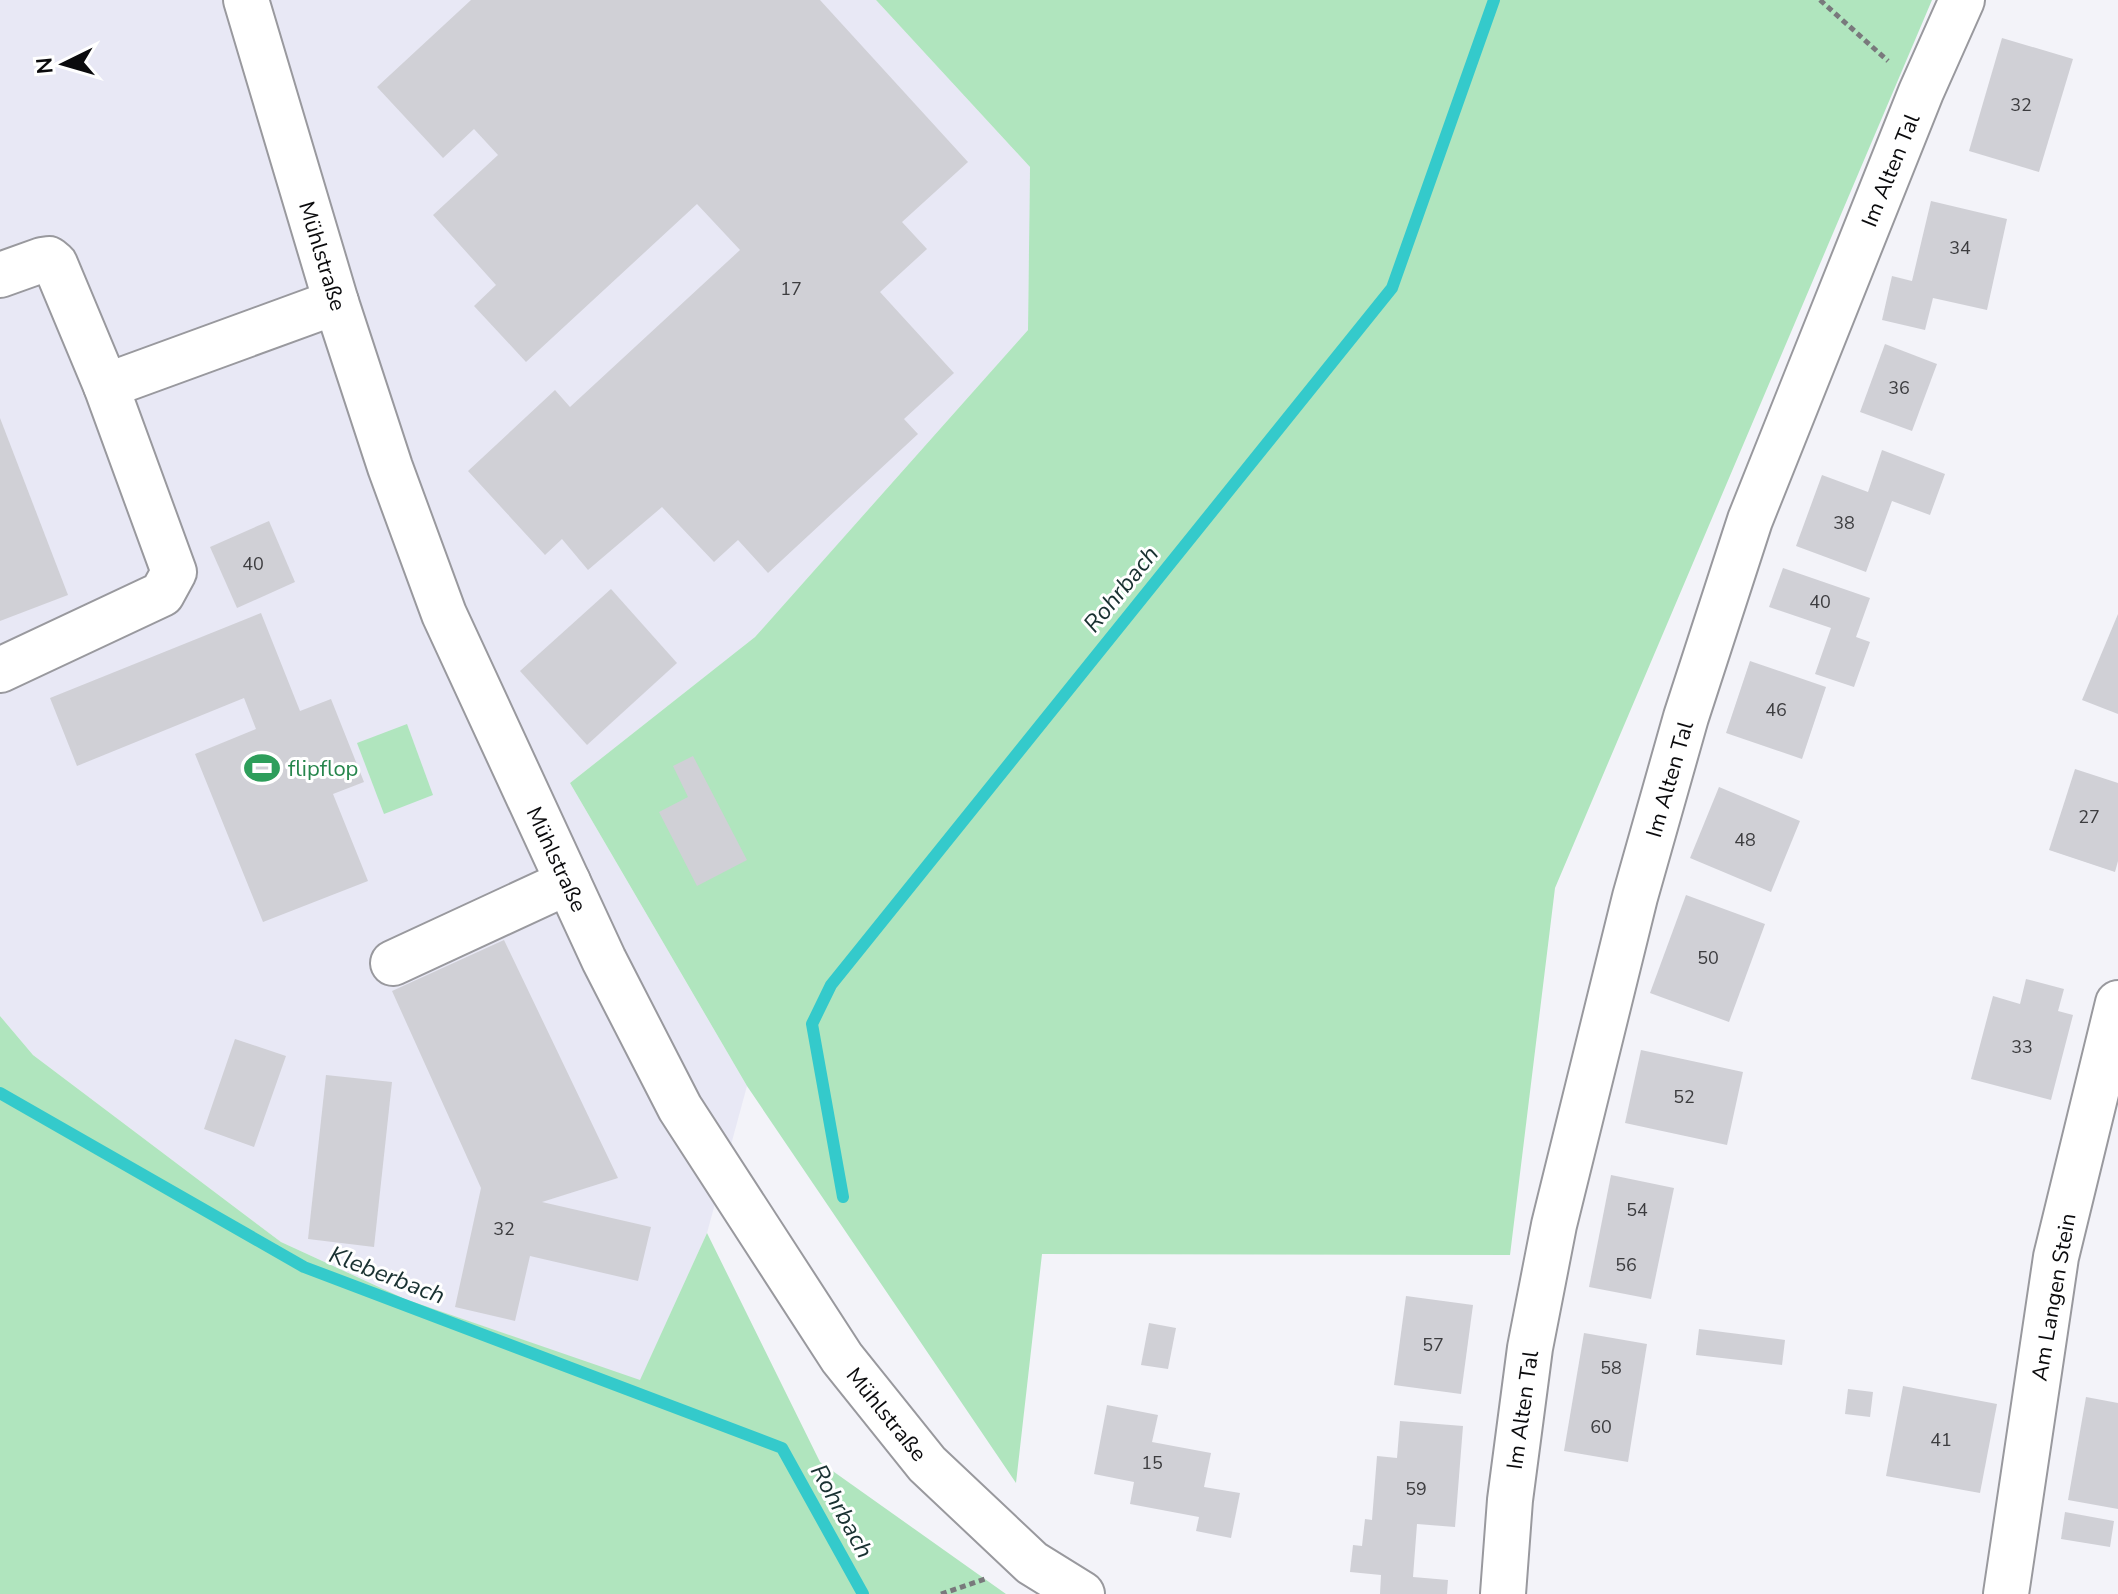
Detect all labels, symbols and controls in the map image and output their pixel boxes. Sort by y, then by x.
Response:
north arrow [24,24,104,104]
text: N [29,56,61,75]
house number: 32 [2010,93,2032,117]
street label: Im Alten Tal [1855,109,1927,231]
street label: Mühlstraße [291,198,353,315]
house number: 34 [1949,236,1971,260]
house number: 17 [780,277,802,301]
house number: 36 [1888,376,1910,400]
house number: 38 [1833,511,1855,535]
water label: Rohrbach [1076,539,1166,639]
house number: 40 [242,552,264,576]
house number: 40 [1809,590,1831,614]
house number: 46 [1765,698,1787,722]
street label: Im Alten Tal [1639,717,1701,841]
sports icon: flipflop [243,749,281,787]
place label: flipflop [288,754,358,784]
street label: Mühlstraße [519,802,594,917]
house number: 27 [2078,805,2100,829]
house number: 48 [1734,828,1756,852]
house number: 50 [1697,946,1719,970]
house number: 33 [2011,1035,2033,1059]
house number: 52 [1673,1085,1695,1109]
house number: 54 [1626,1198,1648,1222]
street label: Am Langen Stein [2024,1211,2083,1383]
house number: 32 [493,1217,515,1241]
water label: Kleberbach [325,1238,449,1312]
house number: 56 [1615,1253,1637,1277]
house number: 57 [1422,1333,1444,1357]
street label: Im Alten Tal [1500,1348,1546,1471]
house number: 58 [1600,1356,1622,1380]
street label: Mühlstraße [839,1361,933,1468]
house number: 60 [1590,1415,1612,1439]
house number: 41 [1930,1428,1952,1452]
house number: 15 [1141,1451,1163,1475]
water label: Rohrbach [803,1458,881,1564]
house number: 59 [1405,1477,1427,1501]

